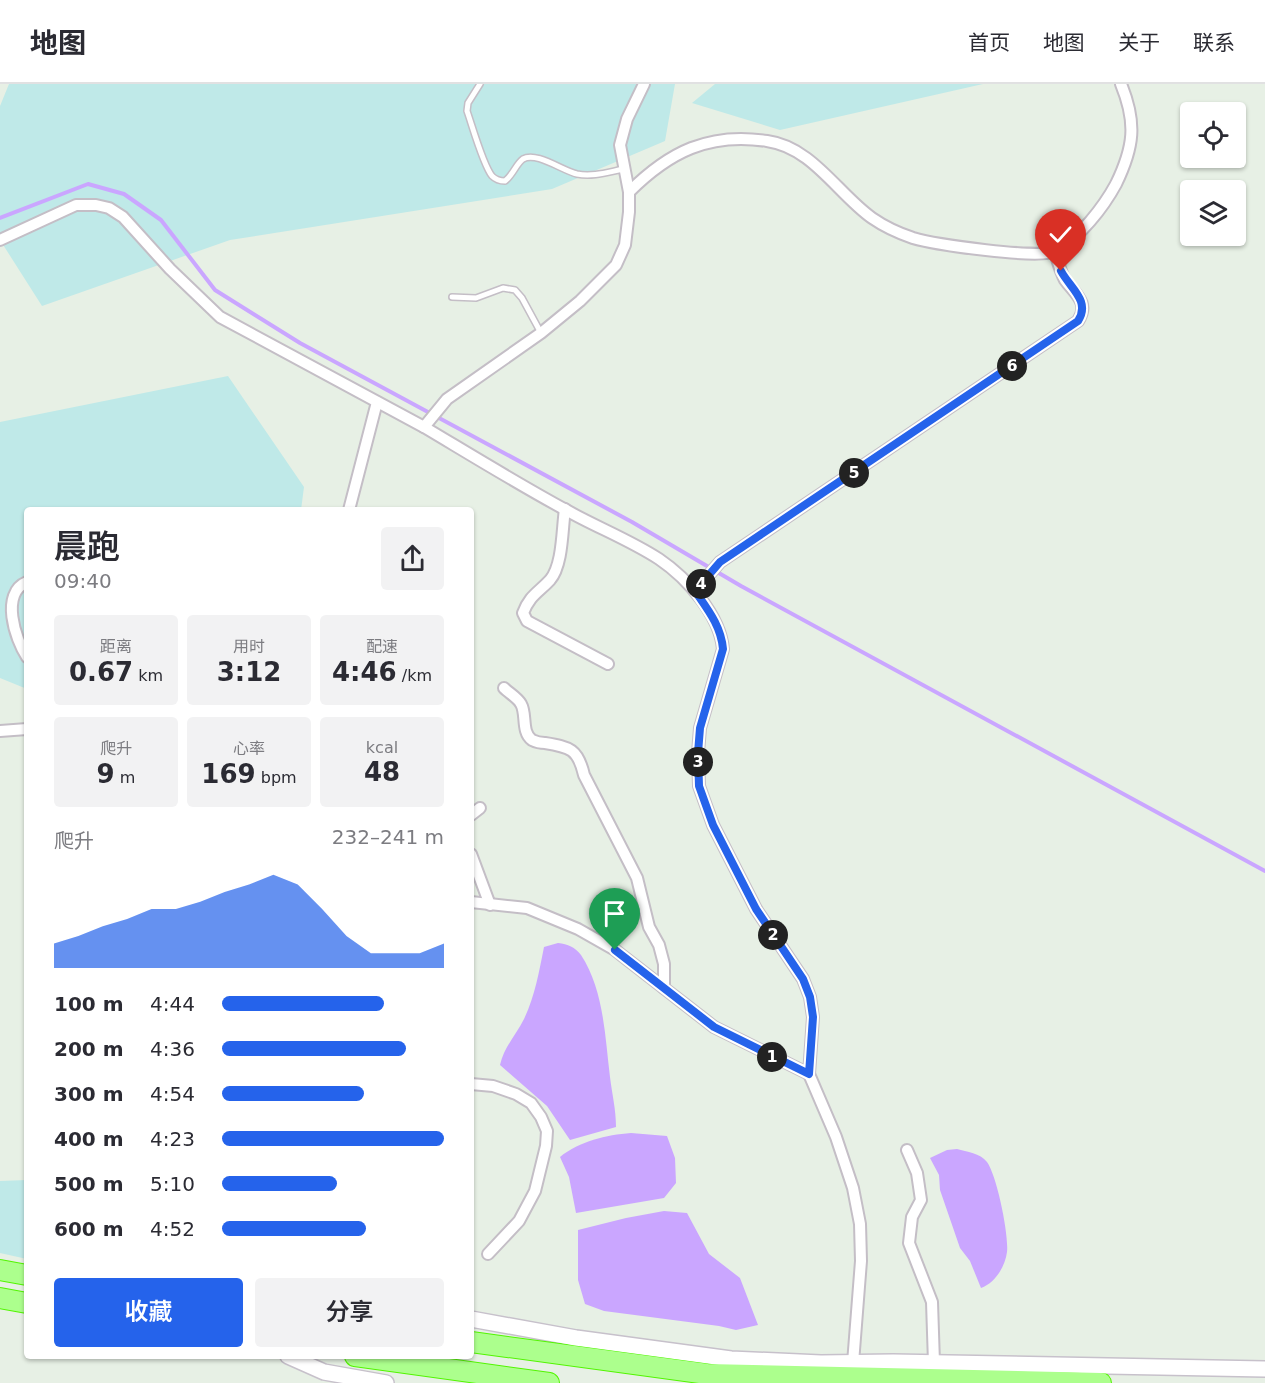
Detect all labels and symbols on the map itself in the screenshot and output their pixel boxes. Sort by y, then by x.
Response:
pin [1035,209,1086,271]
pin: 6 [997,351,1027,381]
pin: 5 [839,458,869,488]
pin: 4 [686,569,716,599]
pin: 3 [683,747,713,777]
pin [589,888,640,950]
pin: 2 [758,920,788,950]
pin: 1 [757,1042,787,1072]

